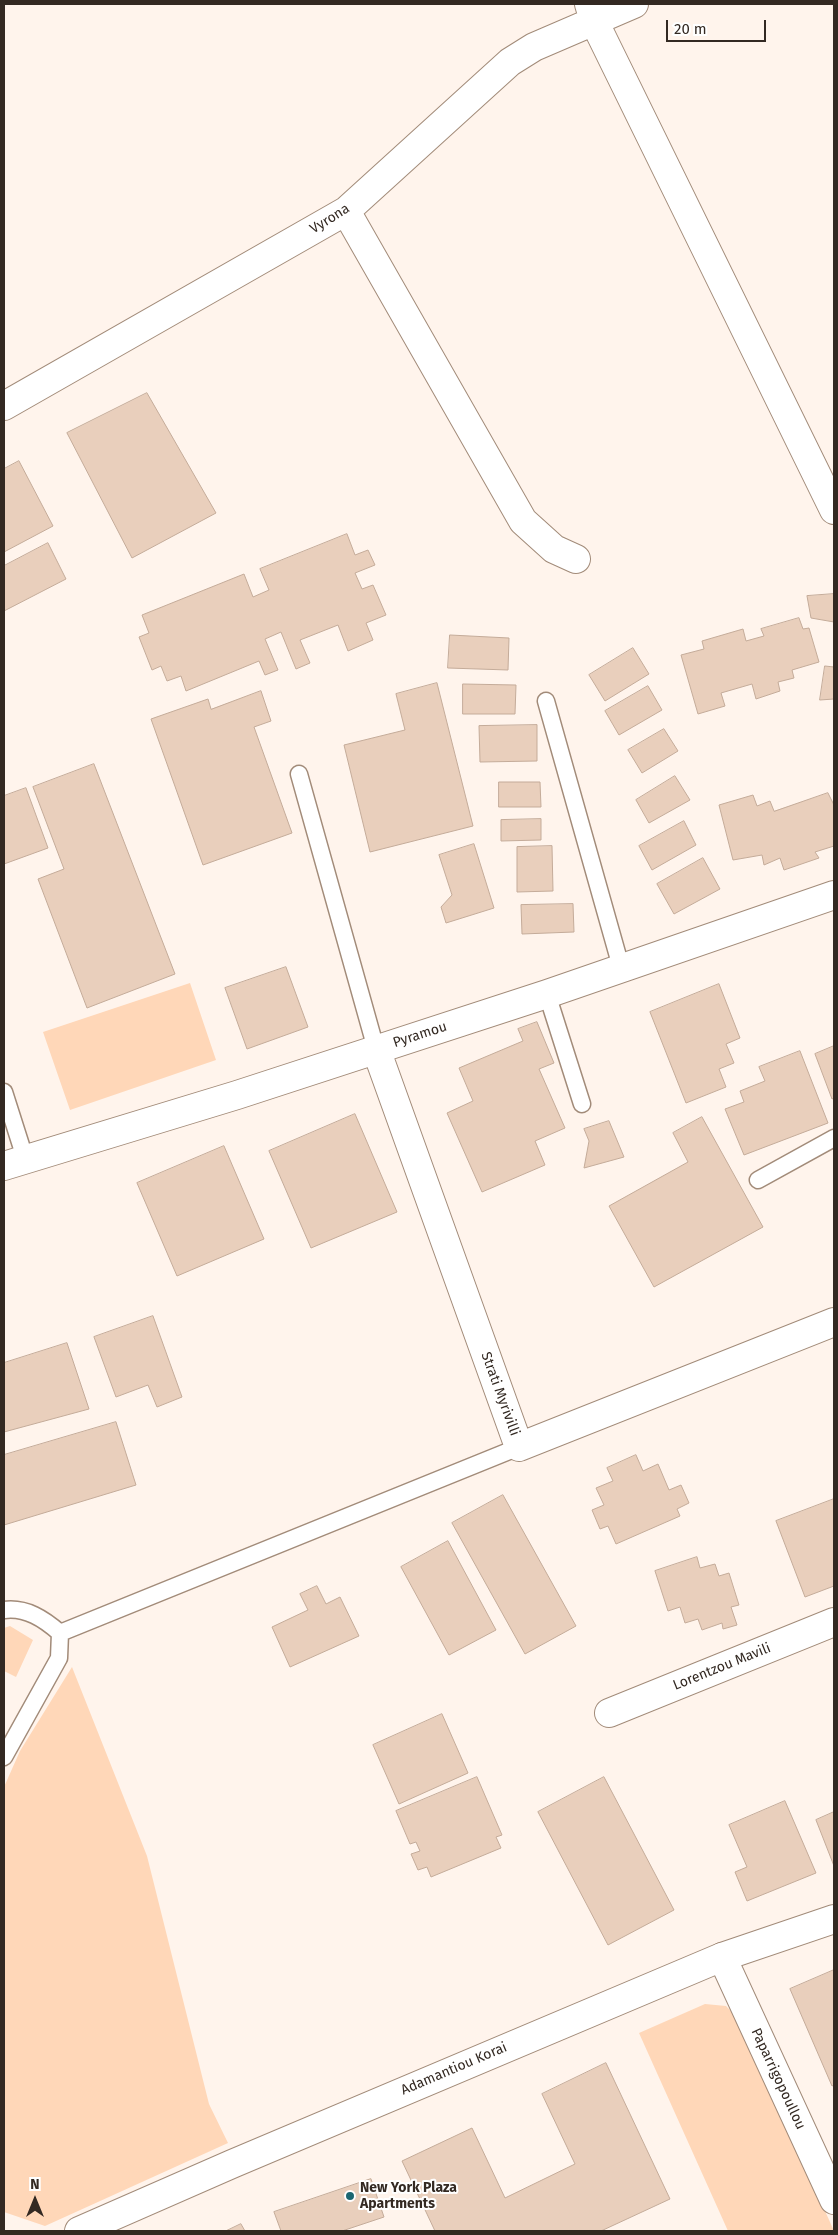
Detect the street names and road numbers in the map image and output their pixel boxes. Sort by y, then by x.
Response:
street label: Vyrona [307,200,353,238]
street label: Pyramou [391,1018,449,1052]
street label: Strati Myrivilli [477,1350,523,1438]
street label: Lorentzou Mavili [671,1640,773,1694]
street label: Paparrigopoullou [747,2026,809,2132]
street label: Adamantiou Korai [398,2039,510,2099]

